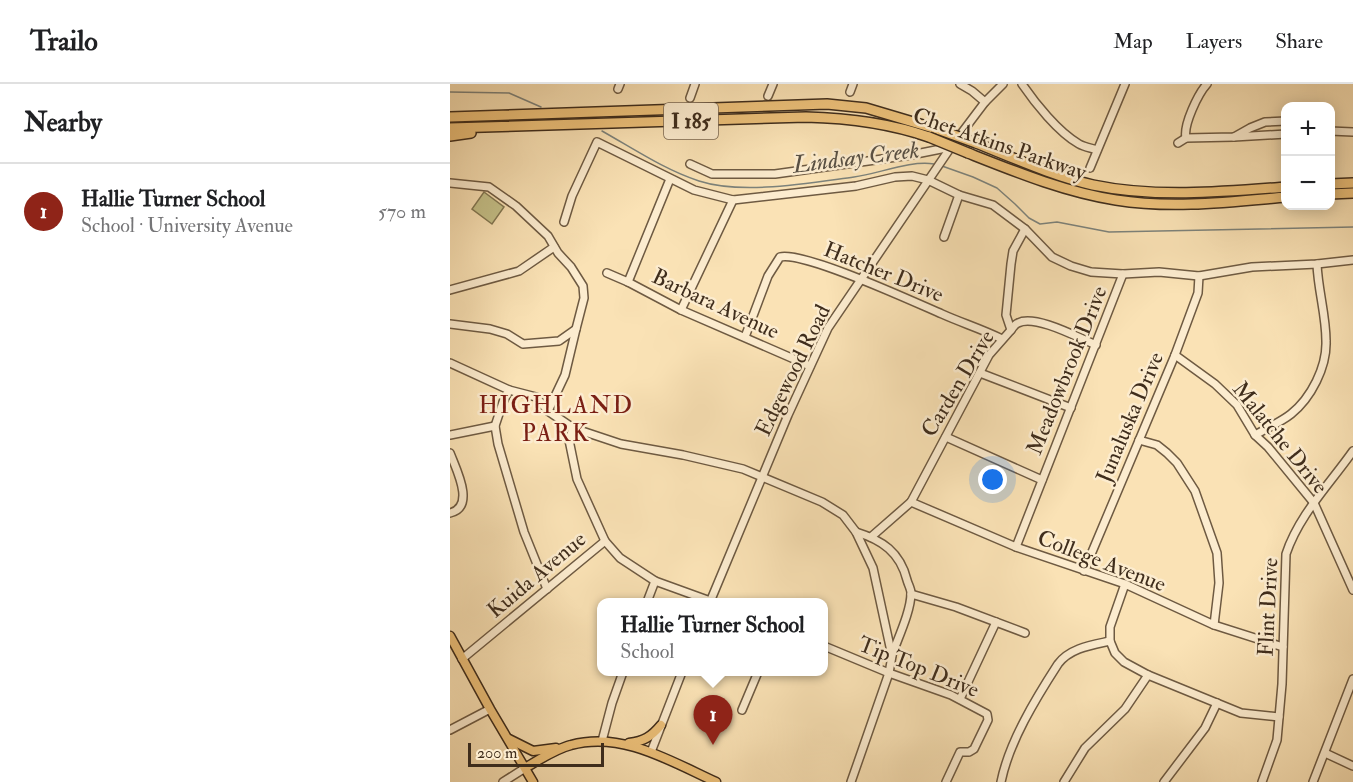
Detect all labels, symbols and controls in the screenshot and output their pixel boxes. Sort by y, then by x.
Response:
text: Trailo [30,24,98,59]
text: Map [1113,28,1153,55]
text: Layers [1186,28,1242,55]
text: Share [1275,28,1323,55]
street label: Chet Atkins Parkway [909,101,1090,187]
map controls [1281,102,1335,210]
button: + [1281,102,1335,156]
road number: I 185 [664,103,718,139]
text: Nearby [24,107,102,139]
water label: Lindsay Creek [790,134,921,181]
button: − [1281,156,1335,210]
text: Hallie Turner School [81,185,265,213]
text: 1 [40,199,47,224]
text: 570 m [378,199,426,224]
text: School · University Avenue [81,213,293,238]
street label: Hatcher Drive [820,235,948,309]
street label: Barbara Avenue [648,262,784,346]
street label: Meadowbrook Drive [1020,282,1114,459]
street label: Edgewood Road [749,300,837,441]
street label: Carden Drive [915,325,1001,442]
street label: Junaluska Drive [1089,348,1170,488]
street label: Malatche Drive [1226,376,1334,500]
district label: HIGHLAND PARK [478,390,634,449]
your location [978,465,1007,494]
street label: College Avenue [1033,524,1170,598]
street label: Kuida Avenue [482,525,592,624]
street label: Flint Drive [1251,557,1285,657]
popup [597,598,828,676]
text: Hallie Turner School [620,611,805,639]
street label: Tip Top Drive [854,630,983,705]
text: School [620,639,674,664]
pin: 1 [694,696,732,745]
scale bar [468,740,604,768]
text: 200 m [477,743,517,763]

